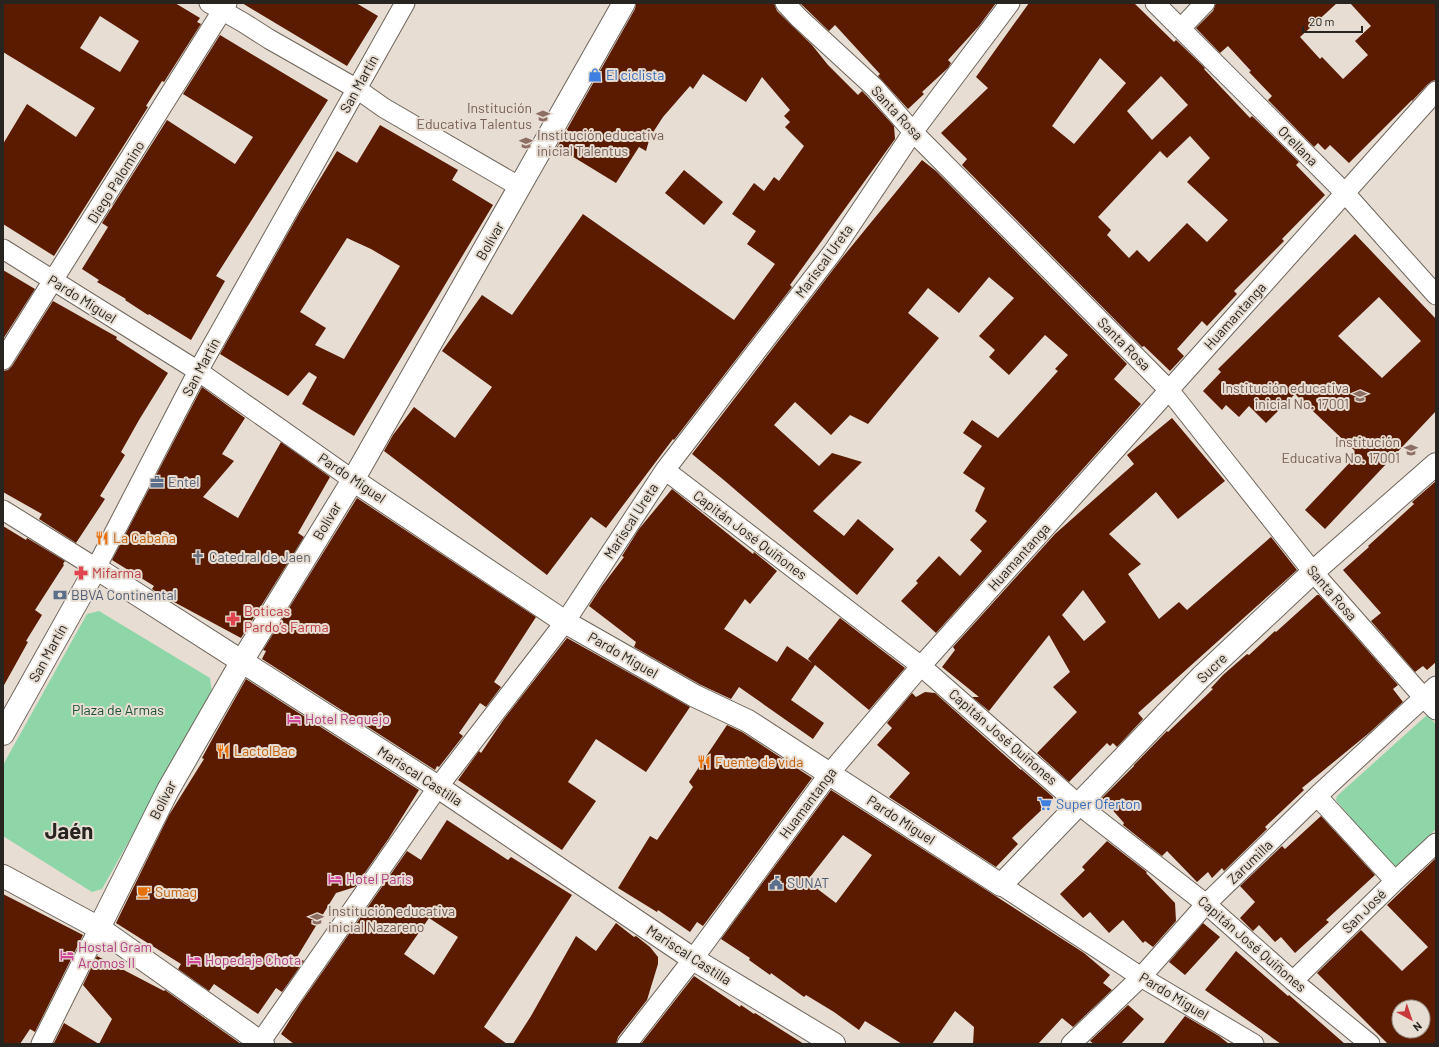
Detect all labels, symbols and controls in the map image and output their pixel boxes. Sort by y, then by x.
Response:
scale bar [1303,8,1362,34]
text: 20 m [1309,14,1335,28]
street label: San Martín [336,52,381,116]
place label: El ciclista [606,66,664,83]
shop icon: El ciclista [587,67,603,83]
street label: Santa Rosa [868,82,927,143]
place label: Institución Educativa Talentus [416,99,532,132]
school or university icon: Institución Educativa Talentus [535,108,551,124]
street label: Orellana [1275,122,1322,169]
place label: Institución educativa inicial Talentus [537,126,664,159]
school or university icon: Institución educativa inicial Talentus [518,135,534,151]
street label: Diego Palomino [83,137,148,226]
street label: Bolívar [472,219,507,263]
street label: Mariscal Ureta [791,221,856,301]
street label: Pardo Miguel [45,271,120,326]
street label: Huamantanga [1200,279,1269,353]
street label: Santa Rosa [1094,314,1154,374]
street label: San Martín [178,335,223,399]
place label: Institución educativa inicial No. 17001 [1222,379,1349,412]
school or university icon: Institución educativa inicial No. 17001 [1352,388,1368,404]
place label: Institución Educativa No. 17001 [1281,433,1400,466]
school or university icon: Institución Educativa No. 17001 [1403,442,1419,458]
street label: Pardo Miguel [315,449,389,506]
place label: Entel [168,473,200,490]
office icon: Entel [149,474,165,490]
street label: Mariscal Ureta [600,480,661,562]
street label: Capitán José Quiñones [690,486,811,583]
street label: Bolívar [309,499,345,543]
street label: Huamantanga [984,520,1053,594]
place label: La Cabaña [113,529,176,546]
restaurant icon: La Cabaña [94,530,110,546]
place label: Catedral de Jaen [209,548,311,565]
church icon: Catedral de Jaen [190,549,206,565]
street label: Santa Rosa [1304,561,1361,624]
place label: Mifarma [92,564,141,581]
pharmacy icon: Mifarma [73,565,89,581]
place label: BBVA Continental [71,586,177,603]
bank icon: BBVA Continental [52,587,68,603]
place label: Boticas Pardo’s Farma [244,602,329,635]
pharmacy icon: Boticas Pardo’s Farma [225,611,241,627]
street label: San Martín [25,621,70,685]
street label: Pardo Miguel [585,628,661,681]
street label: Sucre [1193,649,1230,686]
street label: Capitán José Quiñones [946,685,1061,788]
park label: Plaza de Armas [72,701,164,718]
place label: Hotel Requejo [305,710,390,727]
hotel icon: Hotel Requejo [286,711,302,727]
place label: LactolBac [234,742,295,759]
street label: Mariscal Castilla [375,742,466,809]
restaurant icon: LactolBac [215,743,231,759]
place label: Fuente de vida [715,753,803,770]
restaurant icon: Fuente de vida [696,754,712,770]
street label: Huamantanga [775,764,840,842]
street label: Bolívar [146,777,180,822]
street label: Pardo Miguel [864,791,939,848]
place label: Super Oferton [1056,795,1141,812]
supermarket icon: Super Oferton [1037,796,1053,812]
district label: Jaén [45,817,93,843]
street label: Zarumilla [1224,836,1276,887]
place label: Hotel Paris [346,870,412,887]
hotel icon: Hotel Paris [327,871,343,887]
place label: SUNAT [787,874,829,891]
public building icon: SUNAT [768,875,784,891]
place label: Sumag [155,883,197,900]
cafe icon: Sumag [136,884,152,900]
street label: San José [1338,885,1389,936]
street label: Capitán José Quiñones [1195,892,1310,995]
place label: Institución educativa inicial Nazareno [328,902,455,935]
school or university icon: Institución educativa inicial Nazareno [309,911,325,927]
street label: Mariscal Castilla [644,921,735,988]
place label: Hostal Gram Aromos II [78,938,152,971]
hotel icon: Hostal Gram Aromos II [59,947,75,963]
place label: Hopedaje Chota [205,951,301,968]
hotel icon: Hopedaje Chota [186,952,202,968]
street label: Pardo Miguel [1137,968,1212,1023]
north arrow [1391,999,1431,1039]
text: N [1411,1020,1425,1034]

